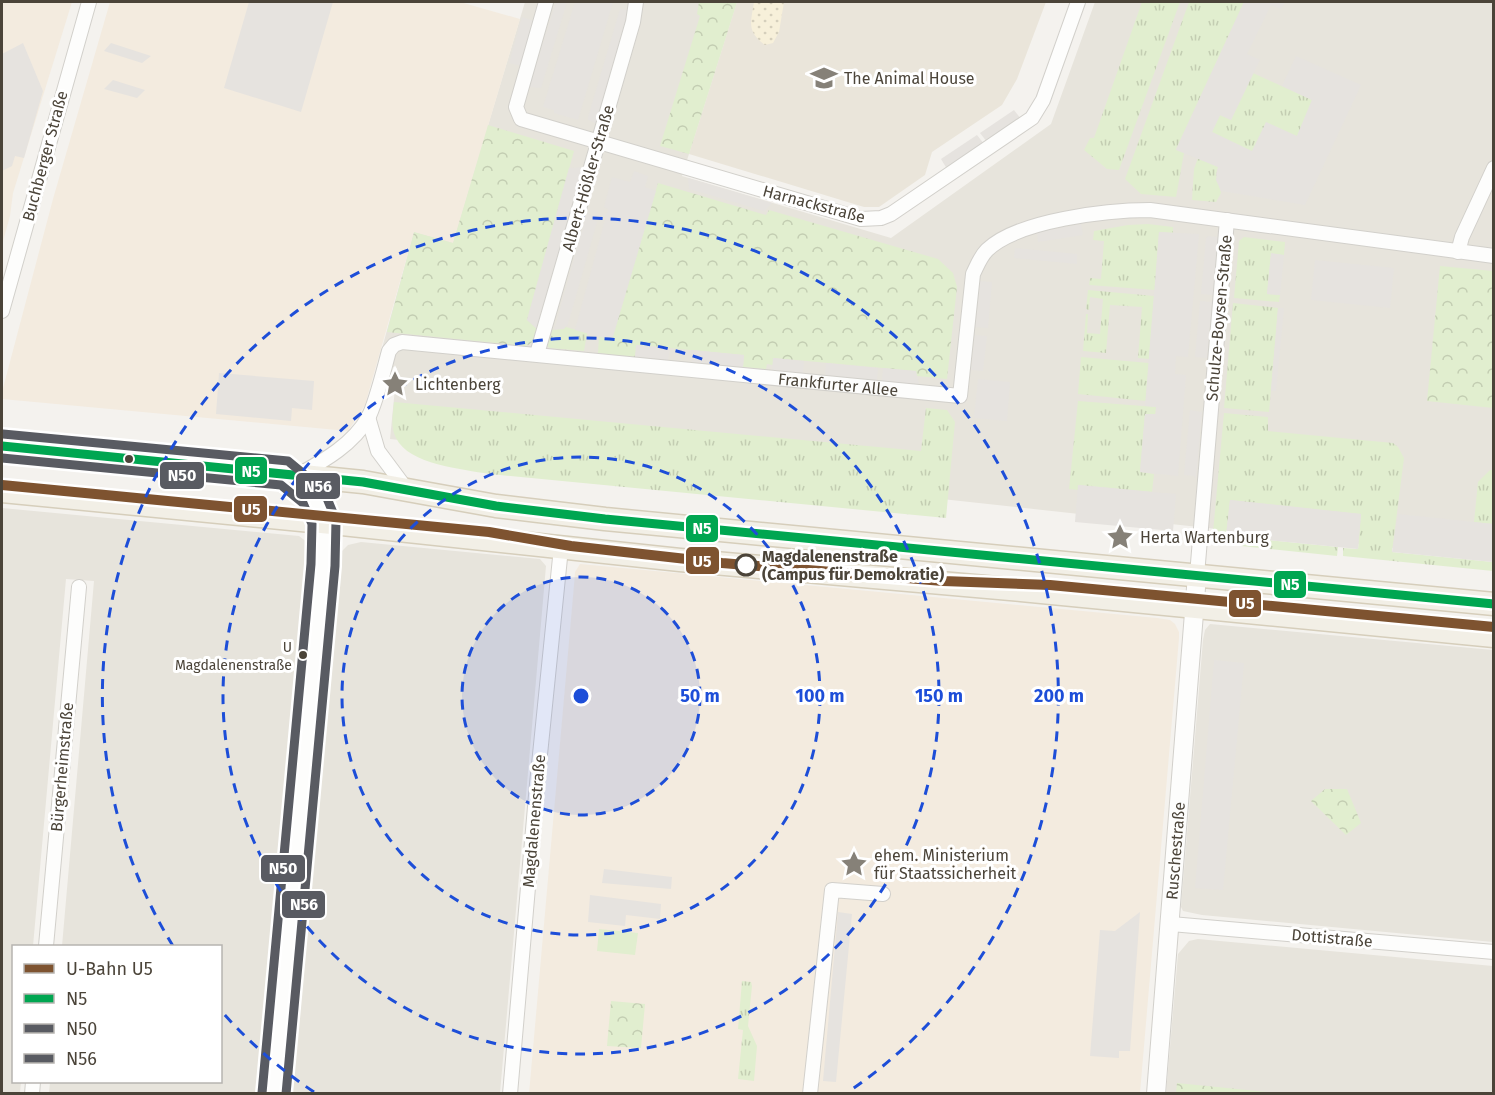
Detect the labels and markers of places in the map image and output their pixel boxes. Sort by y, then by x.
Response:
school or university icon: The Animal House [809,63,839,93]
place label: The Animal House [844,69,975,88]
place icon: Lichtenberg [380,369,410,399]
place label: Lichtenberg [415,375,501,394]
unlabelled marker [123,453,135,465]
place icon: Herta Wartenburg [1105,522,1135,552]
place label: Herta Wartenburg [1140,528,1269,547]
place label: Magdalenenstraße (Campus für Demokratie) [762,547,944,584]
marker: Magdalenenstraße (Campus für Demokratie) [735,554,757,576]
place label: U Magdalenenstraße [175,639,292,674]
marker: U Magdalenenstraße [297,649,309,661]
centre of rings [571,686,591,706]
place label: ehem. Ministerium für Staatssicherheit [874,846,1016,883]
place icon: ehem. Ministerium für Staatssicherheit [839,849,869,879]

